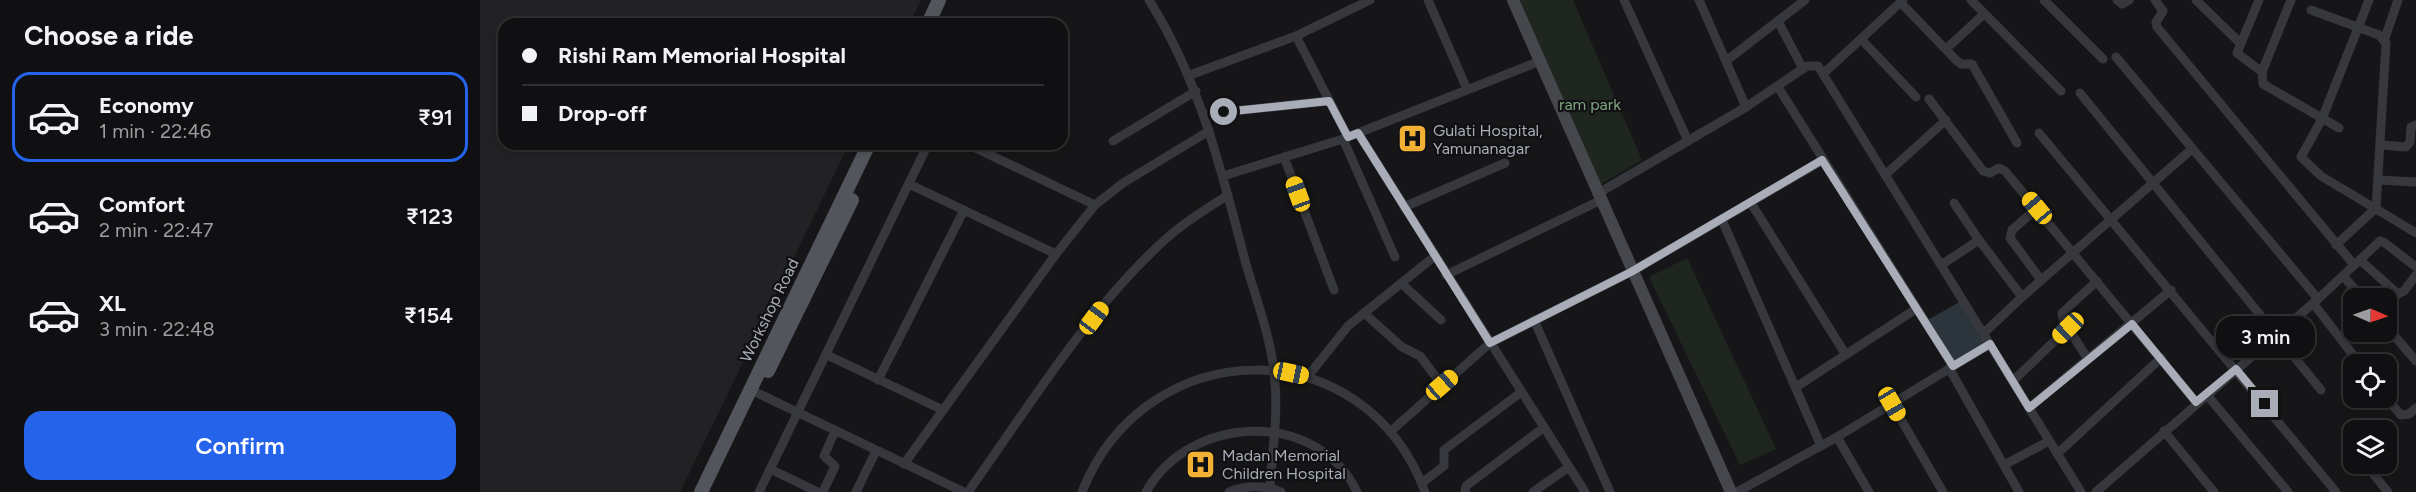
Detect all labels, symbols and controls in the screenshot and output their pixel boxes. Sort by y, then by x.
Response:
text: Choose a ride [24,19,193,52]
text: Rishi Ram Memorial Hospital [558,42,846,69]
icon: car [27,90,81,144]
text: Economy [99,92,194,119]
park label: ram park [1559,95,1621,114]
route start [1210,98,1237,125]
text: Drop-off [558,100,647,127]
text: ₹91 [418,104,453,131]
text: 1 min · 22:46 [99,119,211,143]
place label: Gulati Hospital, Yamunanagar [1433,121,1543,158]
hospital icon: Gulati Hospital, Yamunanagar [1396,123,1428,155]
car [1283,174,1313,214]
car [2019,188,2055,228]
icon: car [27,189,81,243]
text: Comfort [99,191,185,218]
text: ₹123 [406,203,453,230]
text: 2 min · 22:47 [99,218,213,242]
street label: Workshop Road [736,255,803,365]
icon: car [27,288,81,342]
north arrow [2343,288,2397,342]
map controls [2343,288,2397,474]
text: XL [99,290,126,317]
car [1076,298,1112,338]
text: ₹154 [404,302,453,329]
car [2049,309,2087,347]
text: 3 min · 22:48 [99,317,215,341]
callout: 3 min [2216,317,2314,359]
text: 3 min [2241,325,2290,349]
button: locate [2343,354,2397,408]
car [1272,360,1310,386]
car [1423,366,1461,404]
car [1875,384,1909,424]
route end [2251,390,2278,417]
button: Confirm [24,411,456,480]
button: layers [2343,420,2397,474]
place label: Madan Memorial Children Hospital [1222,446,1346,483]
hospital icon: Madan Memorial Children Hospital [1185,448,1217,480]

